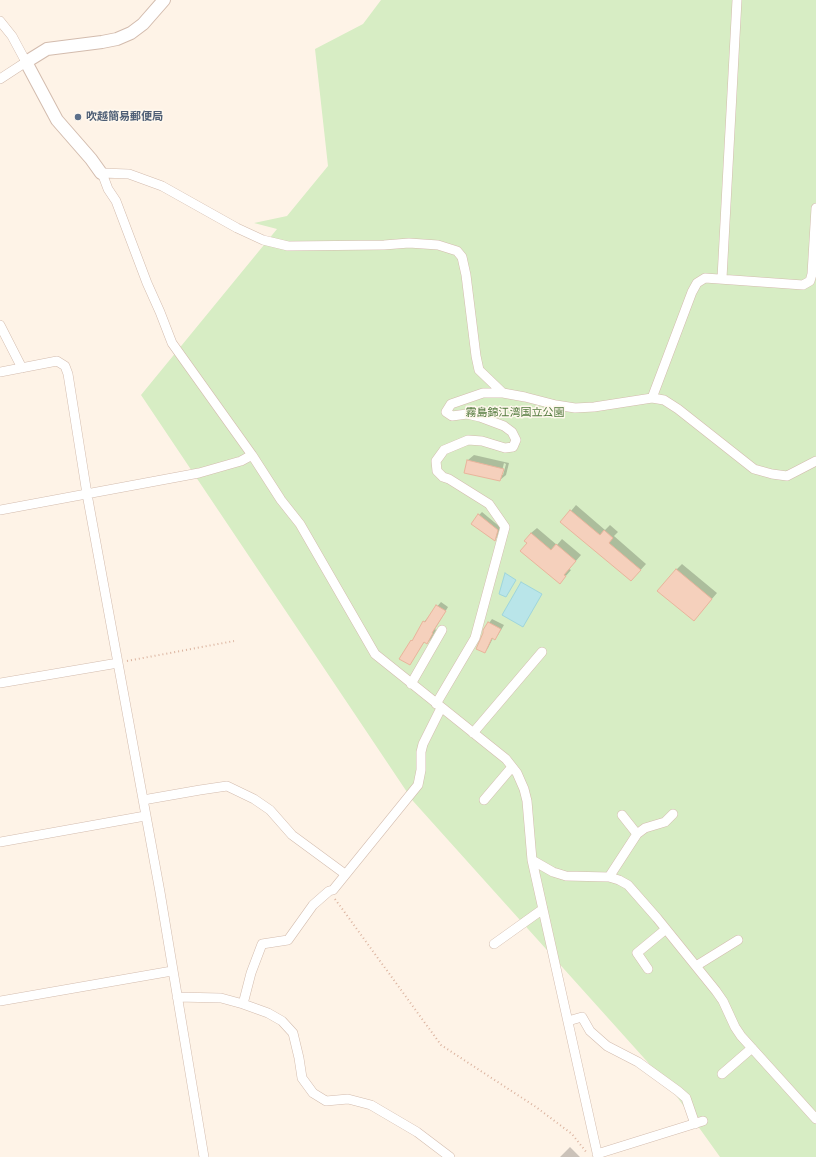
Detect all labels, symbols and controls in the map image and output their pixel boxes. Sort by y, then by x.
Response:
place label: 吹越簡易郵便局 [86,110,163,124]
marker: 吹越簡易郵便局 [73,112,83,122]
park label: 霧島錦江湾国立公園 [466,406,564,420]

